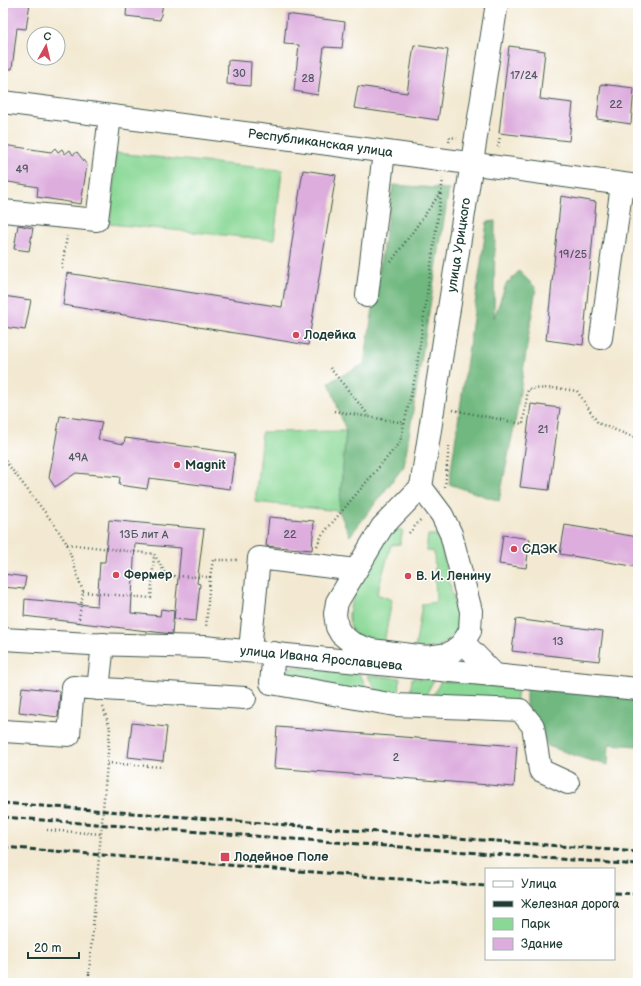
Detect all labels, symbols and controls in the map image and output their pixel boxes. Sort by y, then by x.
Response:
north arrow [26,26,66,66]
text: С [43,30,52,44]
house number: 30 [232,67,246,80]
house number: 17/24 [510,69,538,82]
house number: 28 [302,72,314,85]
house number: 22 [610,98,623,111]
street label: Республиканская улица [247,125,394,161]
house number: 49 [15,163,29,176]
street label: улица Урицкого [444,196,474,293]
house number: 19/25 [559,248,587,261]
place label: Лодейка [303,327,357,343]
marker: Лодейка [291,330,301,340]
house number: 21 [538,423,548,436]
house number: 49А [68,451,88,464]
place label: Magnit [185,457,226,473]
marker: Magnit [172,460,182,470]
house number: 13Б лит А [120,528,169,541]
house number: 22 [284,528,297,541]
place label: СДЭК [522,541,558,557]
marker: СДЭК [509,544,519,554]
place label: Фермер [124,567,173,583]
place label: В. И. Ленину [416,568,492,584]
marker: Фермер [111,570,121,580]
marker: В. И. Ленину [403,571,413,581]
house number: 13 [552,635,564,648]
street label: улица Ивана Ярославцева [239,643,404,674]
house number: 2 [393,751,400,764]
place label: Лодейное Поле [233,849,328,865]
marker: Лодейное Поле [219,851,231,863]
legend [485,868,615,960]
text: Улица [521,877,557,892]
text: Железная дорога [521,897,619,912]
text: Парк [521,917,551,932]
scale bar [28,934,79,960]
text: Здание [521,937,563,952]
text: 20 m [34,941,61,956]

